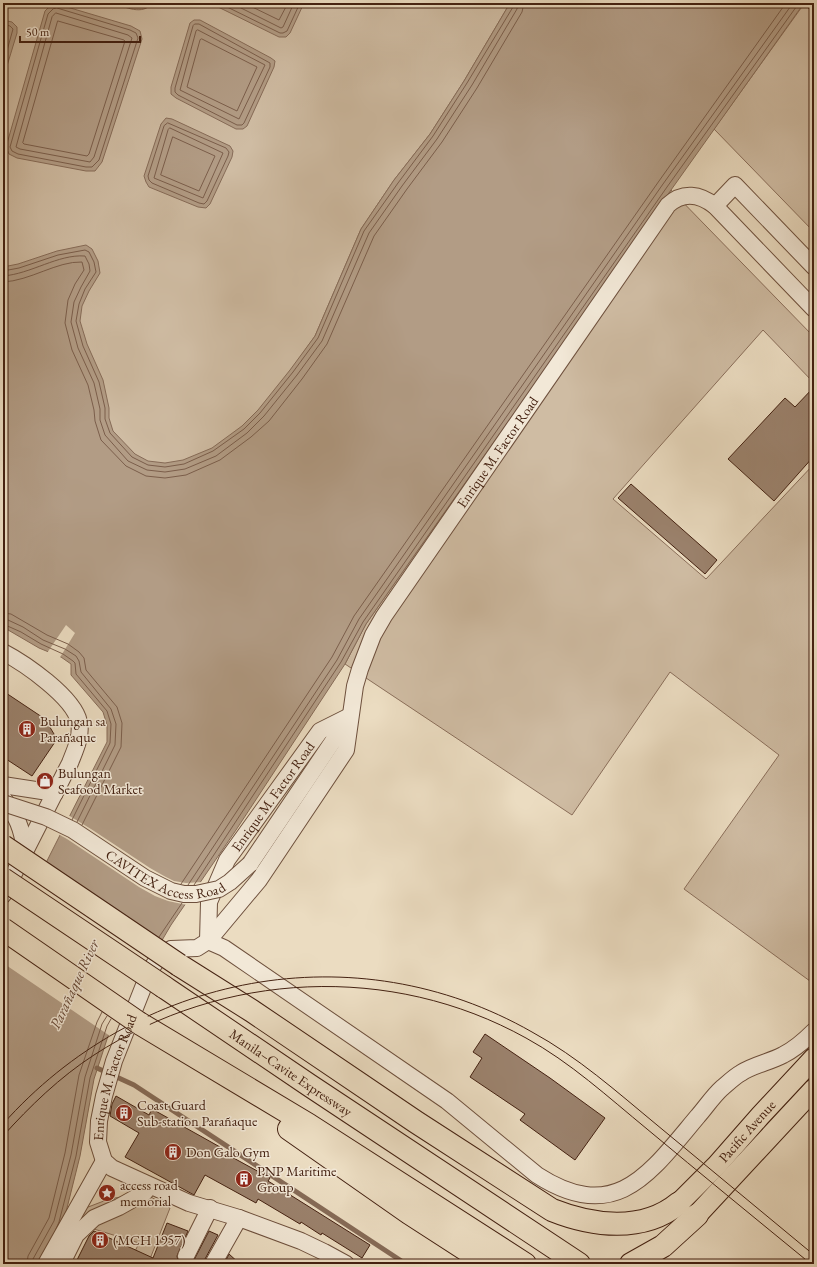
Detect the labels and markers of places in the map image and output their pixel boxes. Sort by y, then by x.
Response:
place label: Bulungan sa Parañaque [40,712,106,746]
building icon: Bulungan sa Parañaque [17,719,37,739]
place label: Bulungan Seafood Market [58,764,143,798]
shop icon: Bulungan Seafood Market [35,771,55,791]
place label: Coast Guard Sub-station Parañaque [137,1096,258,1130]
building icon: Coast Guard Sub-station Parañaque [114,1103,134,1123]
building icon: Don Galo Gym [163,1142,183,1162]
place label: Don Galo Gym [186,1143,270,1161]
place label: PNP Maritime Group [257,1162,337,1196]
building icon: PNP Maritime Group [234,1169,254,1189]
place label: access road memorial [120,1176,179,1210]
place icon: access road memorial [97,1183,117,1203]
building icon: (MCH 1957) [90,1230,110,1250]
place label: (MCH 1957) [113,1231,185,1249]

